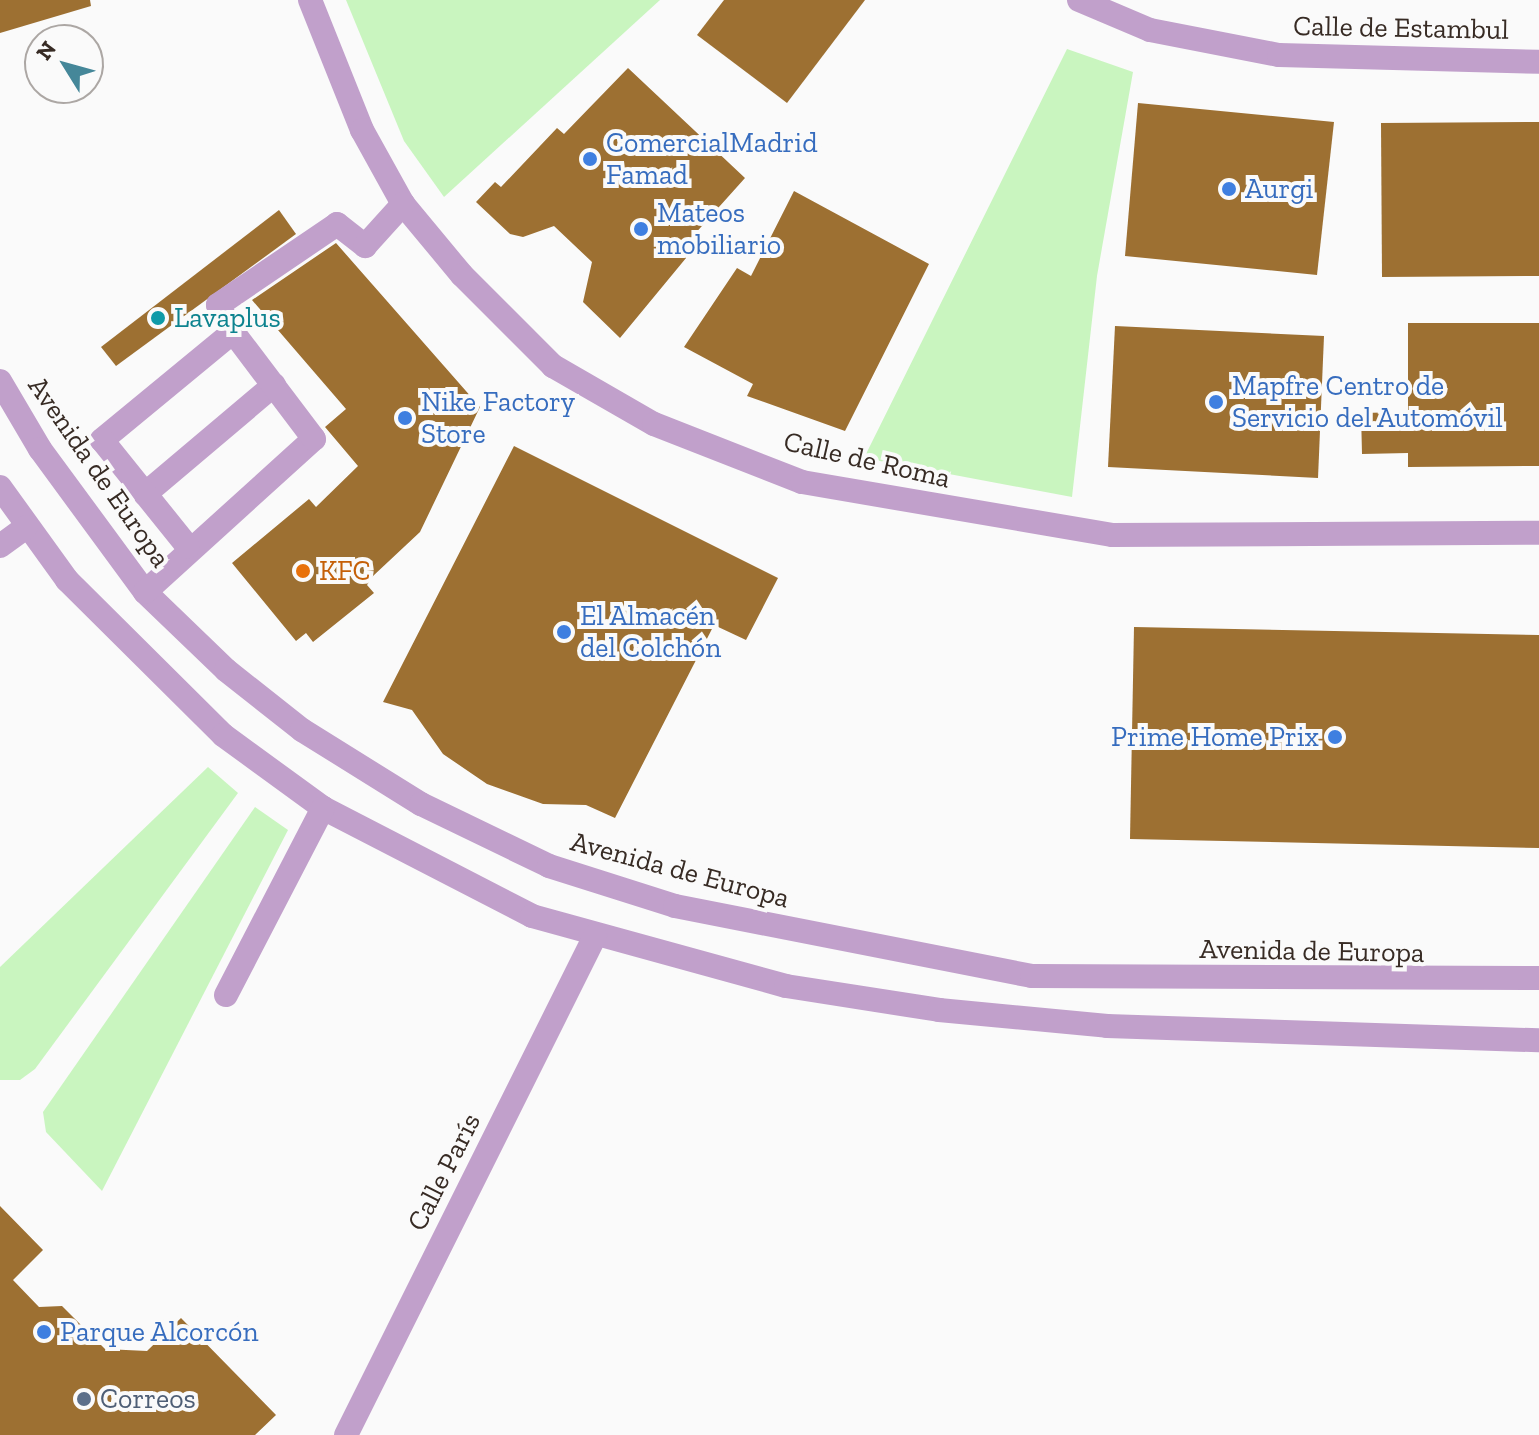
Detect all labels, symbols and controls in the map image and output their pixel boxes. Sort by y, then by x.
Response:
street label: Calle de Estambul [1293,9,1509,47]
north arrow [24,24,104,104]
text: N [30,36,62,65]
place label: ComercialMadrid Famad [606,126,818,192]
marker: ComercialMadrid Famad [581,150,599,168]
place label: Aurgi [1245,172,1313,206]
marker: Aurgi [1220,180,1238,198]
place label: Mateos mobiliario [657,196,781,262]
marker: Mateos mobiliario [632,220,650,238]
place label: Lavaplus [174,301,281,335]
marker: Lavaplus [149,309,167,327]
place label: Mapfre Centro de Servicio del Automóvil [1232,369,1504,435]
street label: Avenida de Europa [21,370,177,574]
place label: Nike Factory Store [421,385,575,451]
marker: Mapfre Centro de Servicio del Automóvil [1207,393,1225,411]
marker: Nike Factory Store [396,409,414,427]
street label: Calle de Roma [780,425,954,495]
place label: KFC [319,554,371,588]
marker: KFC [294,562,312,580]
place label: El Almacén del Colchón [580,599,721,665]
marker: El Almacén del Colchón [555,623,573,641]
place label: Prime Home Prix [1111,720,1319,754]
marker: Prime Home Prix [1326,728,1344,746]
street label: Avenida de Europa [567,825,793,915]
street label: Avenida de Europa [1199,932,1425,970]
street label: Calle París [400,1108,488,1236]
place label: Parque Alcorcón [60,1315,259,1349]
marker: Parque Alcorcón [35,1323,53,1341]
place label: Correos [100,1382,196,1416]
marker: Correos [75,1390,93,1408]

